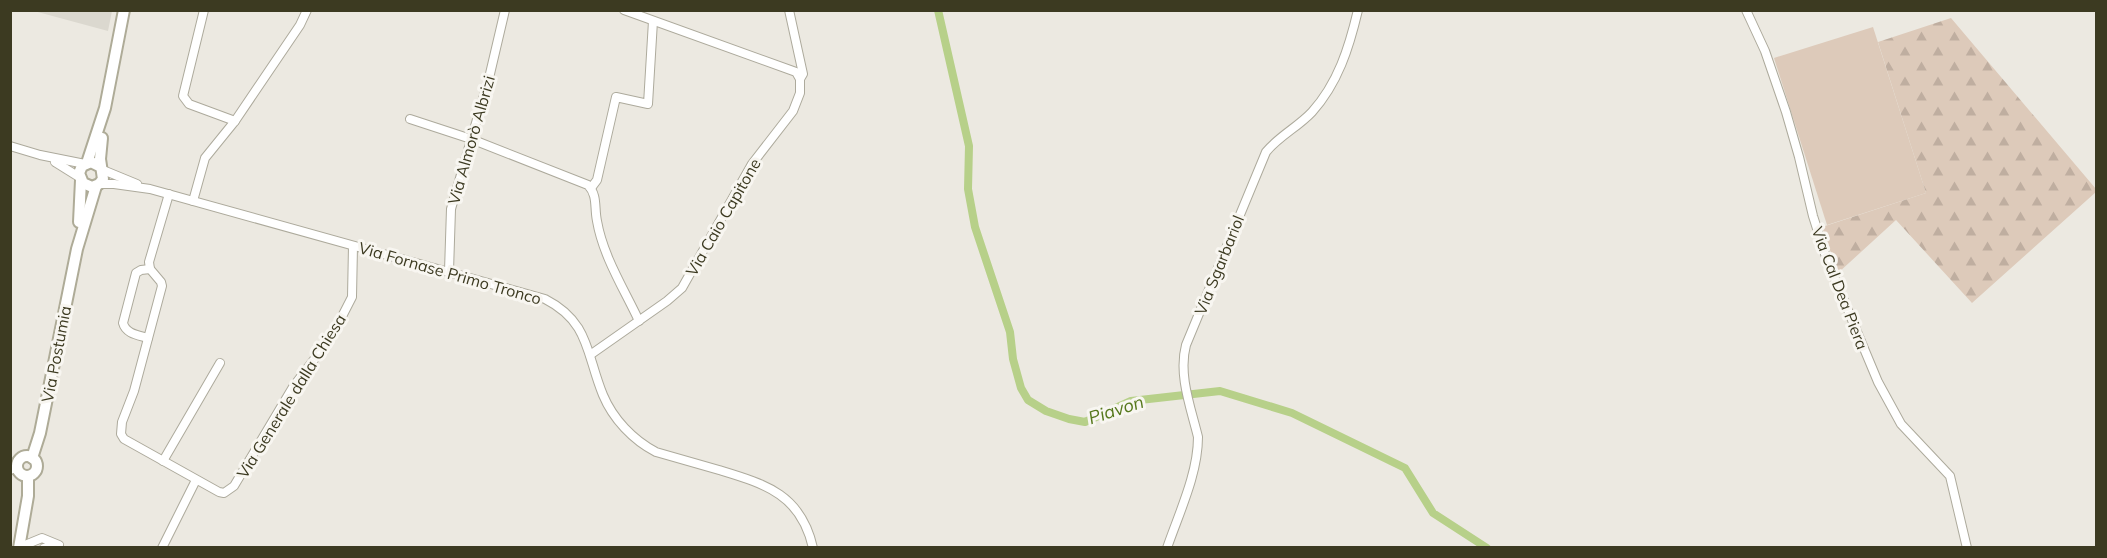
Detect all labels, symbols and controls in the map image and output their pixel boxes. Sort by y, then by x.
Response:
street label: Via Almorò Albrizi [443,73,499,207]
street label: Via Caio Capitone [681,155,765,279]
street label: Via Sgarbariol [1190,212,1248,318]
street label: Via Cal Dea Piera [1807,224,1873,352]
street label: Via Fornase Primo Tronco [356,237,544,309]
street label: Via Postumia [37,304,75,404]
street label: Via Generale dalla Chiesa [232,310,350,482]
water label: Piavon [1085,390,1146,429]

